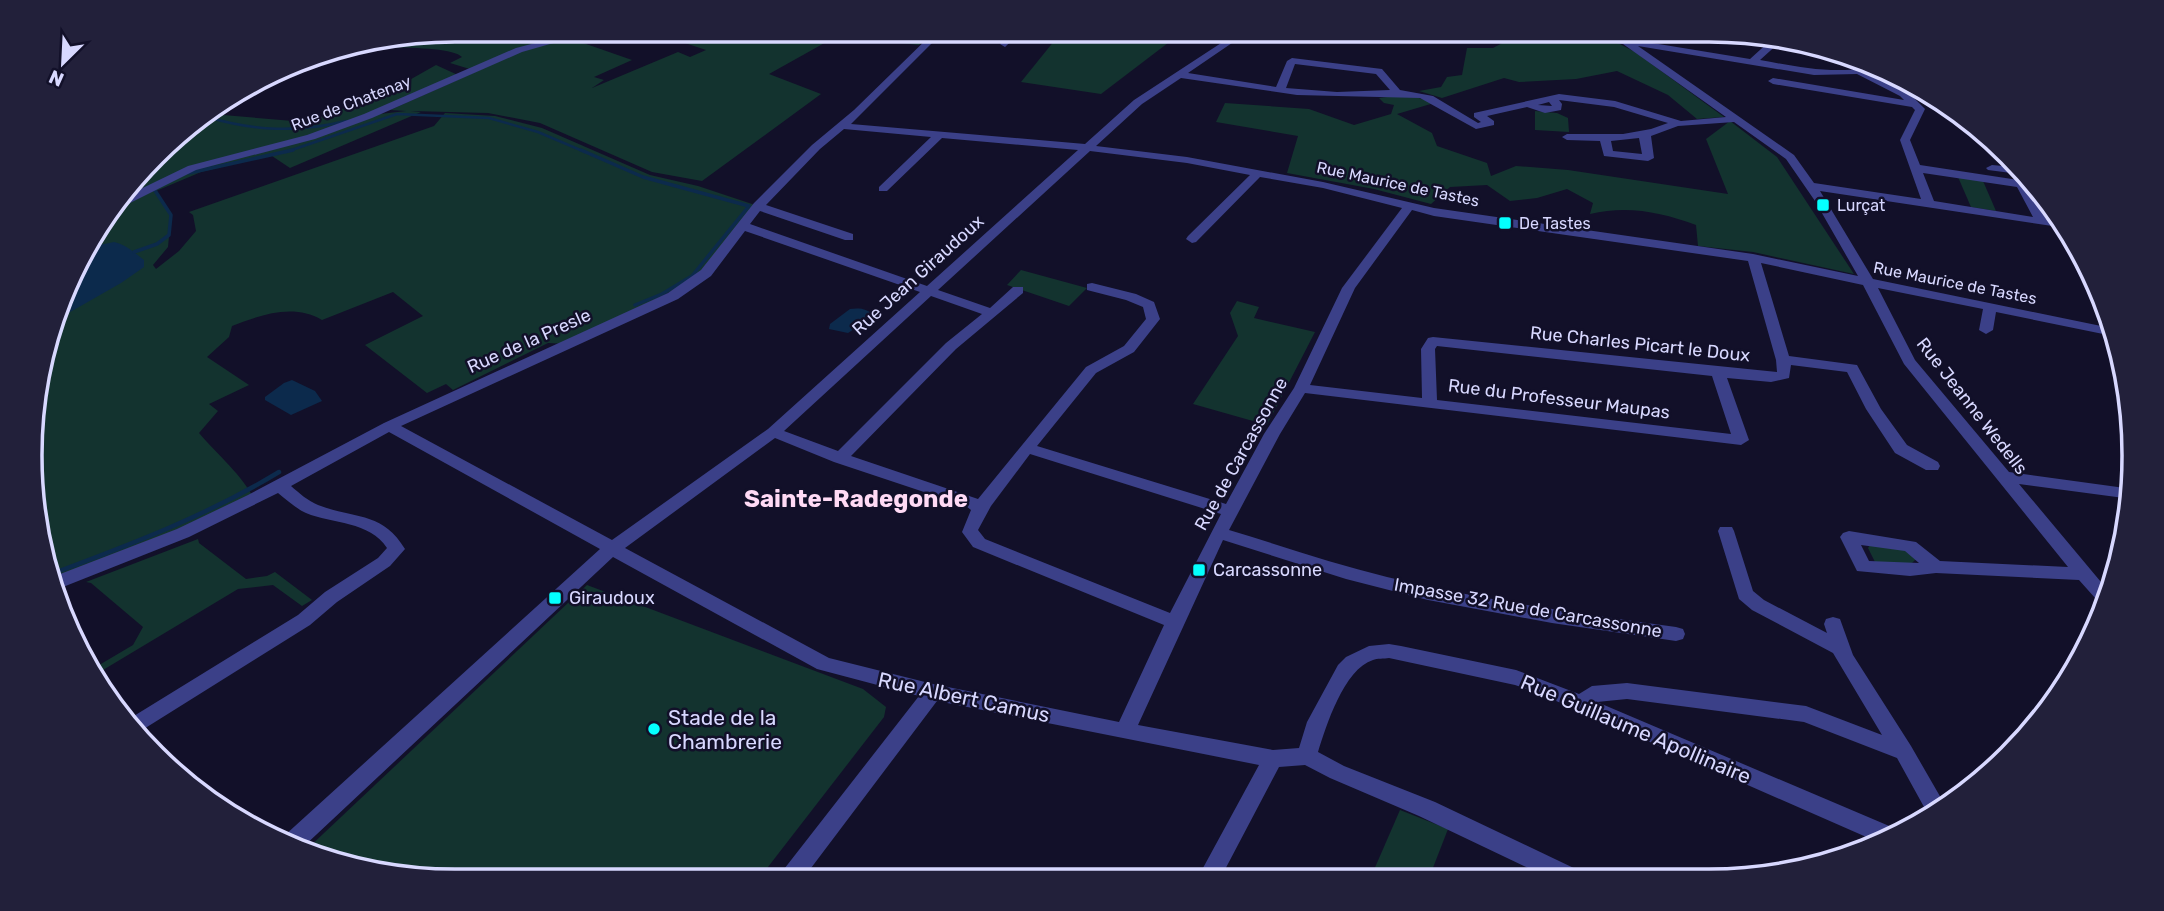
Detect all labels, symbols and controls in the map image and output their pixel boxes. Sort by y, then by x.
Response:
north arrow [28,28,98,98]
text: N [45,65,67,91]
street label: Rue de Chatenay [288,71,414,135]
street label: Rue Maurice de Tastes [1315,157,1481,211]
place label: Lurçat [1837,196,1885,215]
marker: Lurçat [1815,197,1831,213]
street label: Rue Jean Giraudoux [848,210,989,340]
place label: De Tastes [1519,214,1591,233]
marker: De Tastes [1497,215,1513,231]
street label: Rue Maurice de Tastes [1872,258,2038,308]
street label: Rue de la Presle [464,304,594,378]
street label: Rue Charles Picart le Doux [1529,322,1751,367]
street label: Rue Jeanne Wedells [1912,333,2032,479]
street label: Rue de Carcassonne [1190,374,1292,534]
street label: Rue du Professeur Maupas [1447,374,1671,424]
district label: Sainte-Radegonde [744,485,968,513]
place label: Carcassonne [1213,559,1322,581]
marker: Carcassonne [1191,562,1207,578]
street label: Impasse 32 Rue de Carcassonne [1392,574,1664,642]
place label: Giraudoux [569,587,655,609]
marker: Giraudoux [547,590,563,606]
street label: Rue Albert Camus [876,667,1052,727]
street label: Rue Guillaume Apollinaire [1517,669,1755,789]
place label: Stade de la Chambrerie [668,705,782,754]
marker: Stade de la Chambrerie [646,721,662,737]

